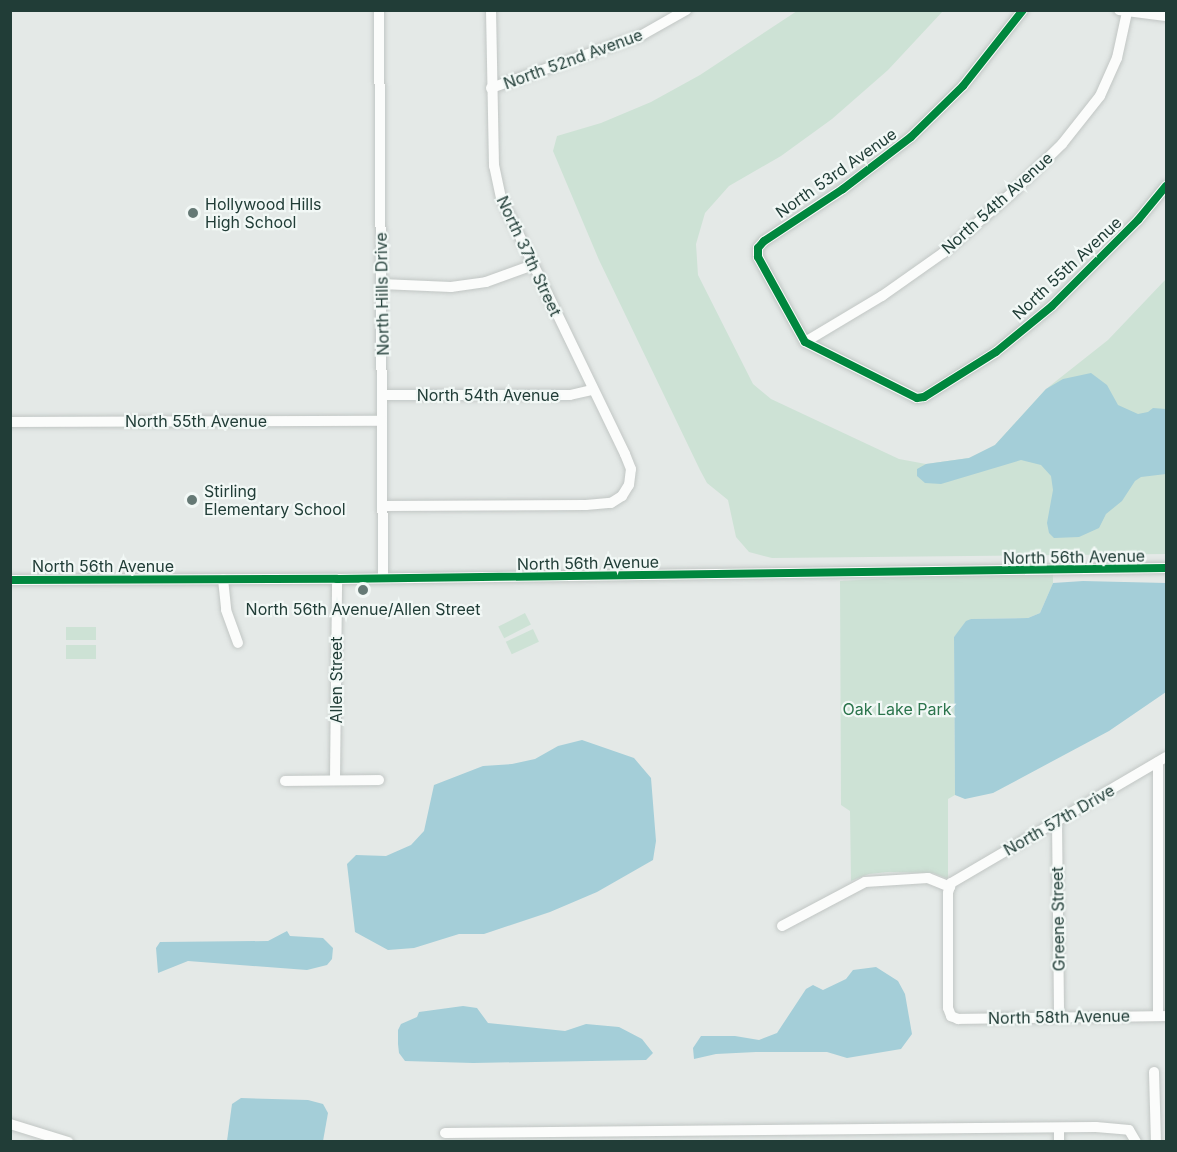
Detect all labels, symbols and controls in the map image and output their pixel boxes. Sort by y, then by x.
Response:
street label: North 52nd Avenue [501,25,645,93]
street label: North 53rd Avenue [772,124,900,222]
street label: North 54th Avenue [938,148,1056,258]
street label: North 37th Street [493,193,565,319]
place label: Hollywood Hills High School [205,194,322,232]
marker: Hollywood Hills High School [186,206,200,220]
street label: North 55th Avenue [1009,213,1125,323]
street label: North Hills Drive [371,232,393,356]
street label: North 54th Avenue [417,385,559,405]
street label: North 55th Avenue [125,411,267,431]
place label: Stirling Elementary School [204,481,346,519]
marker: Stirling Elementary School [185,493,199,507]
street label: North 56th Avenue [1003,546,1145,568]
street label: North 56th Avenue [517,552,659,574]
street label: North 56th Avenue [32,556,174,576]
marker: North 56th Avenue/Allen Street [356,583,370,597]
place label: North 56th Avenue/Allen Street [246,599,480,619]
street label: Allen Street [326,636,346,724]
park label: Oak Lake Park [842,699,952,719]
street label: North 57th Drive [1000,780,1118,860]
street label: Greene Street [1047,866,1069,972]
street label: North 58th Avenue [988,1006,1130,1028]

